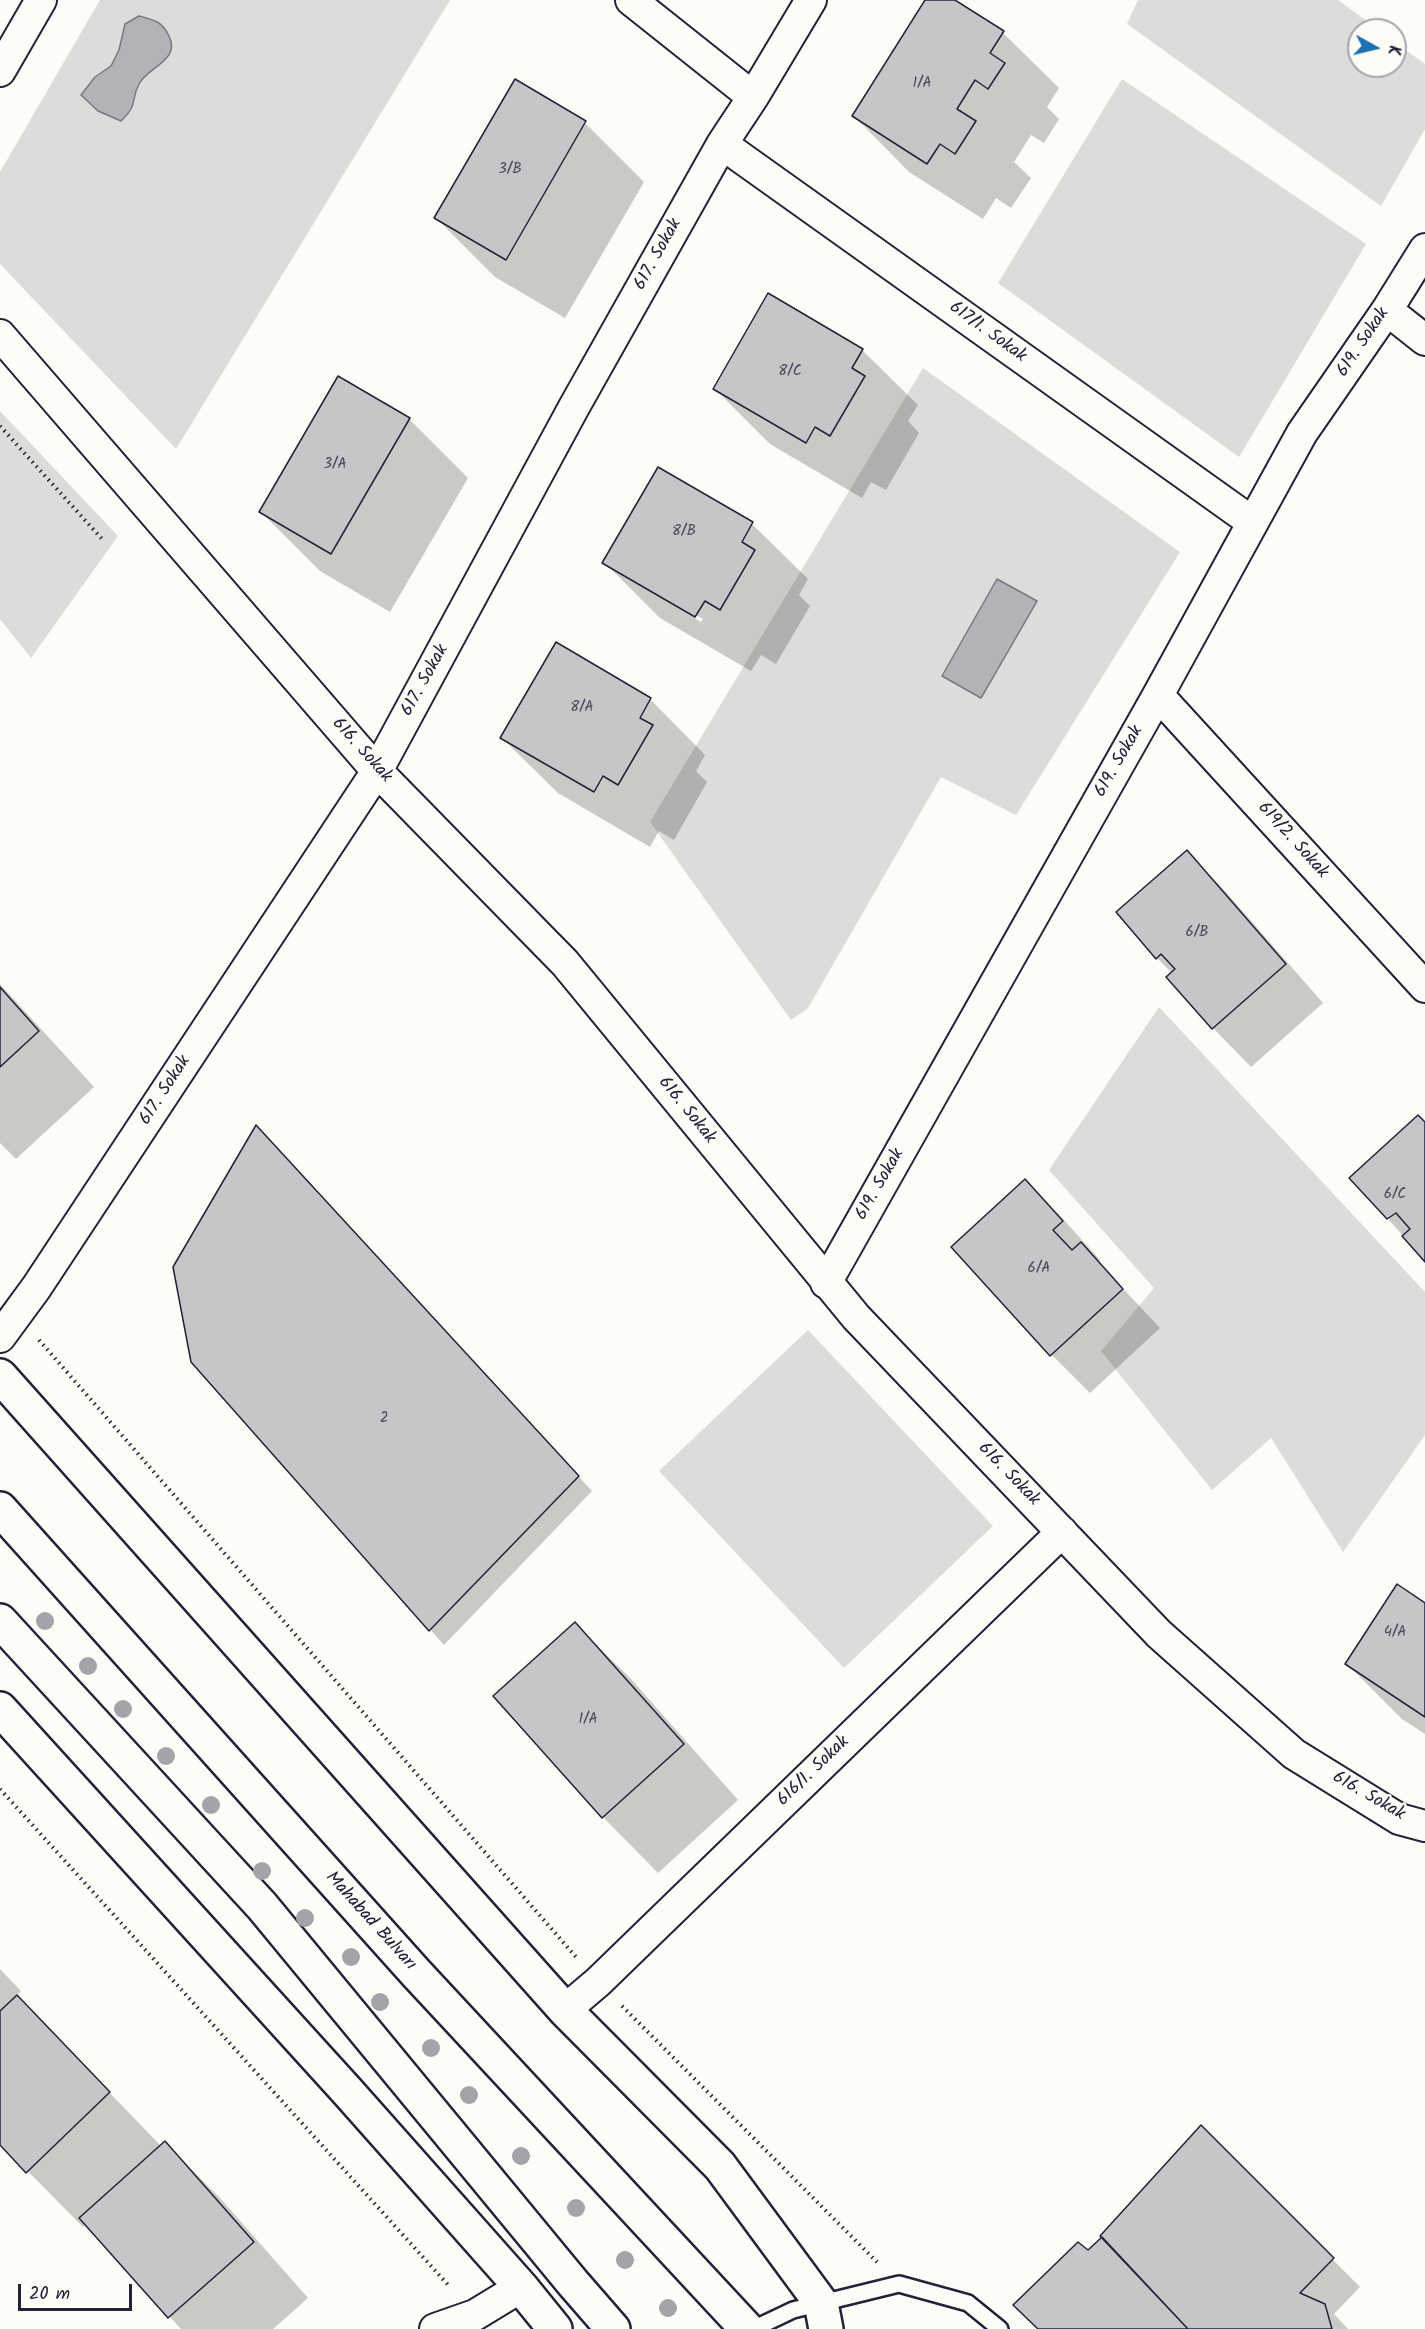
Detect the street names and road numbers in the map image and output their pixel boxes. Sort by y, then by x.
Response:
street label: 617. Sokak [631,215,687,295]
street label: 617/1. Sokak [944,298,1030,368]
street label: 619. Sokak [1333,304,1395,382]
street label: 617. Sokak [398,641,454,721]
street label: 616. Sokak [326,714,396,788]
street label: 619. Sokak [1091,722,1149,802]
street label: 619/2. Sokak [1252,798,1332,884]
street label: 617. Sokak [136,1052,196,1130]
street label: 616. Sokak [652,1073,720,1149]
street label: 619. Sokak [852,1145,910,1225]
street label: 616. Sokak [972,1439,1044,1511]
street label: 616/1. Sokak [773,1732,855,1812]
street label: 616. Sokak [1328,1768,1408,1826]
street label: Mahabad Bulvarı [320,1868,420,1976]

